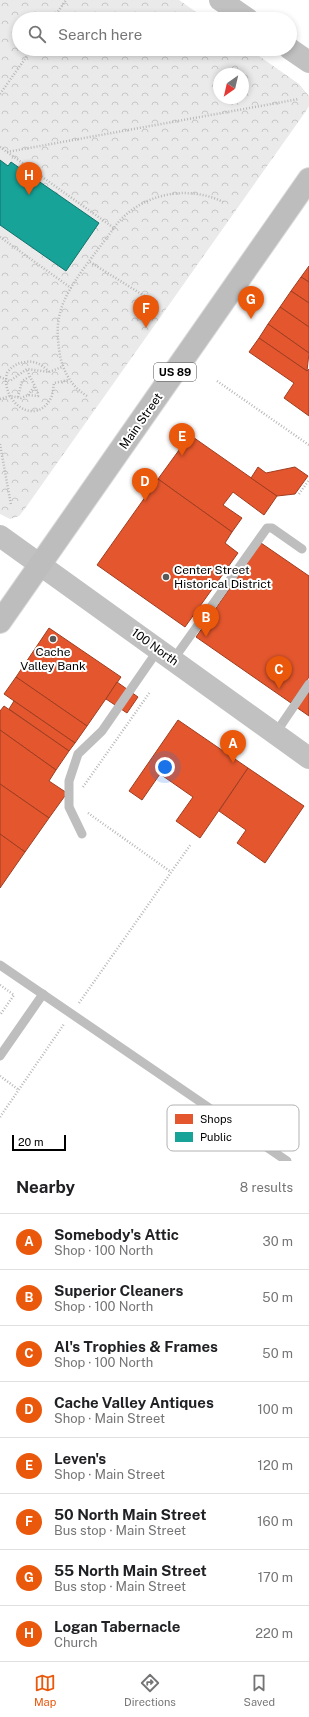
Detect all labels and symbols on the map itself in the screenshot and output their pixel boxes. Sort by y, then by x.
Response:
north arrow [213,68,249,104]
pin: H [16,162,42,195]
pin: G [238,286,264,319]
pin: F [133,295,159,328]
road number: US 89 [154,363,196,381]
street label: Main Street [117,390,166,452]
pin: E [169,423,195,456]
pin: D [132,468,158,501]
place label: Center Street Historical District [174,563,271,591]
marker: Center Street Historical District [161,572,171,582]
pin: B [193,604,219,637]
street label: 100 North [129,625,181,669]
marker: Cache Valley Bank [48,634,58,644]
place label: Cache Valley Bank [20,645,86,673]
pin: C [266,656,292,689]
pin: A [220,730,246,763]
your location [155,757,175,777]
legend [167,1105,299,1151]
text: Shops [200,1113,232,1125]
text: Public [200,1131,232,1143]
scale bar [12,1133,66,1152]

